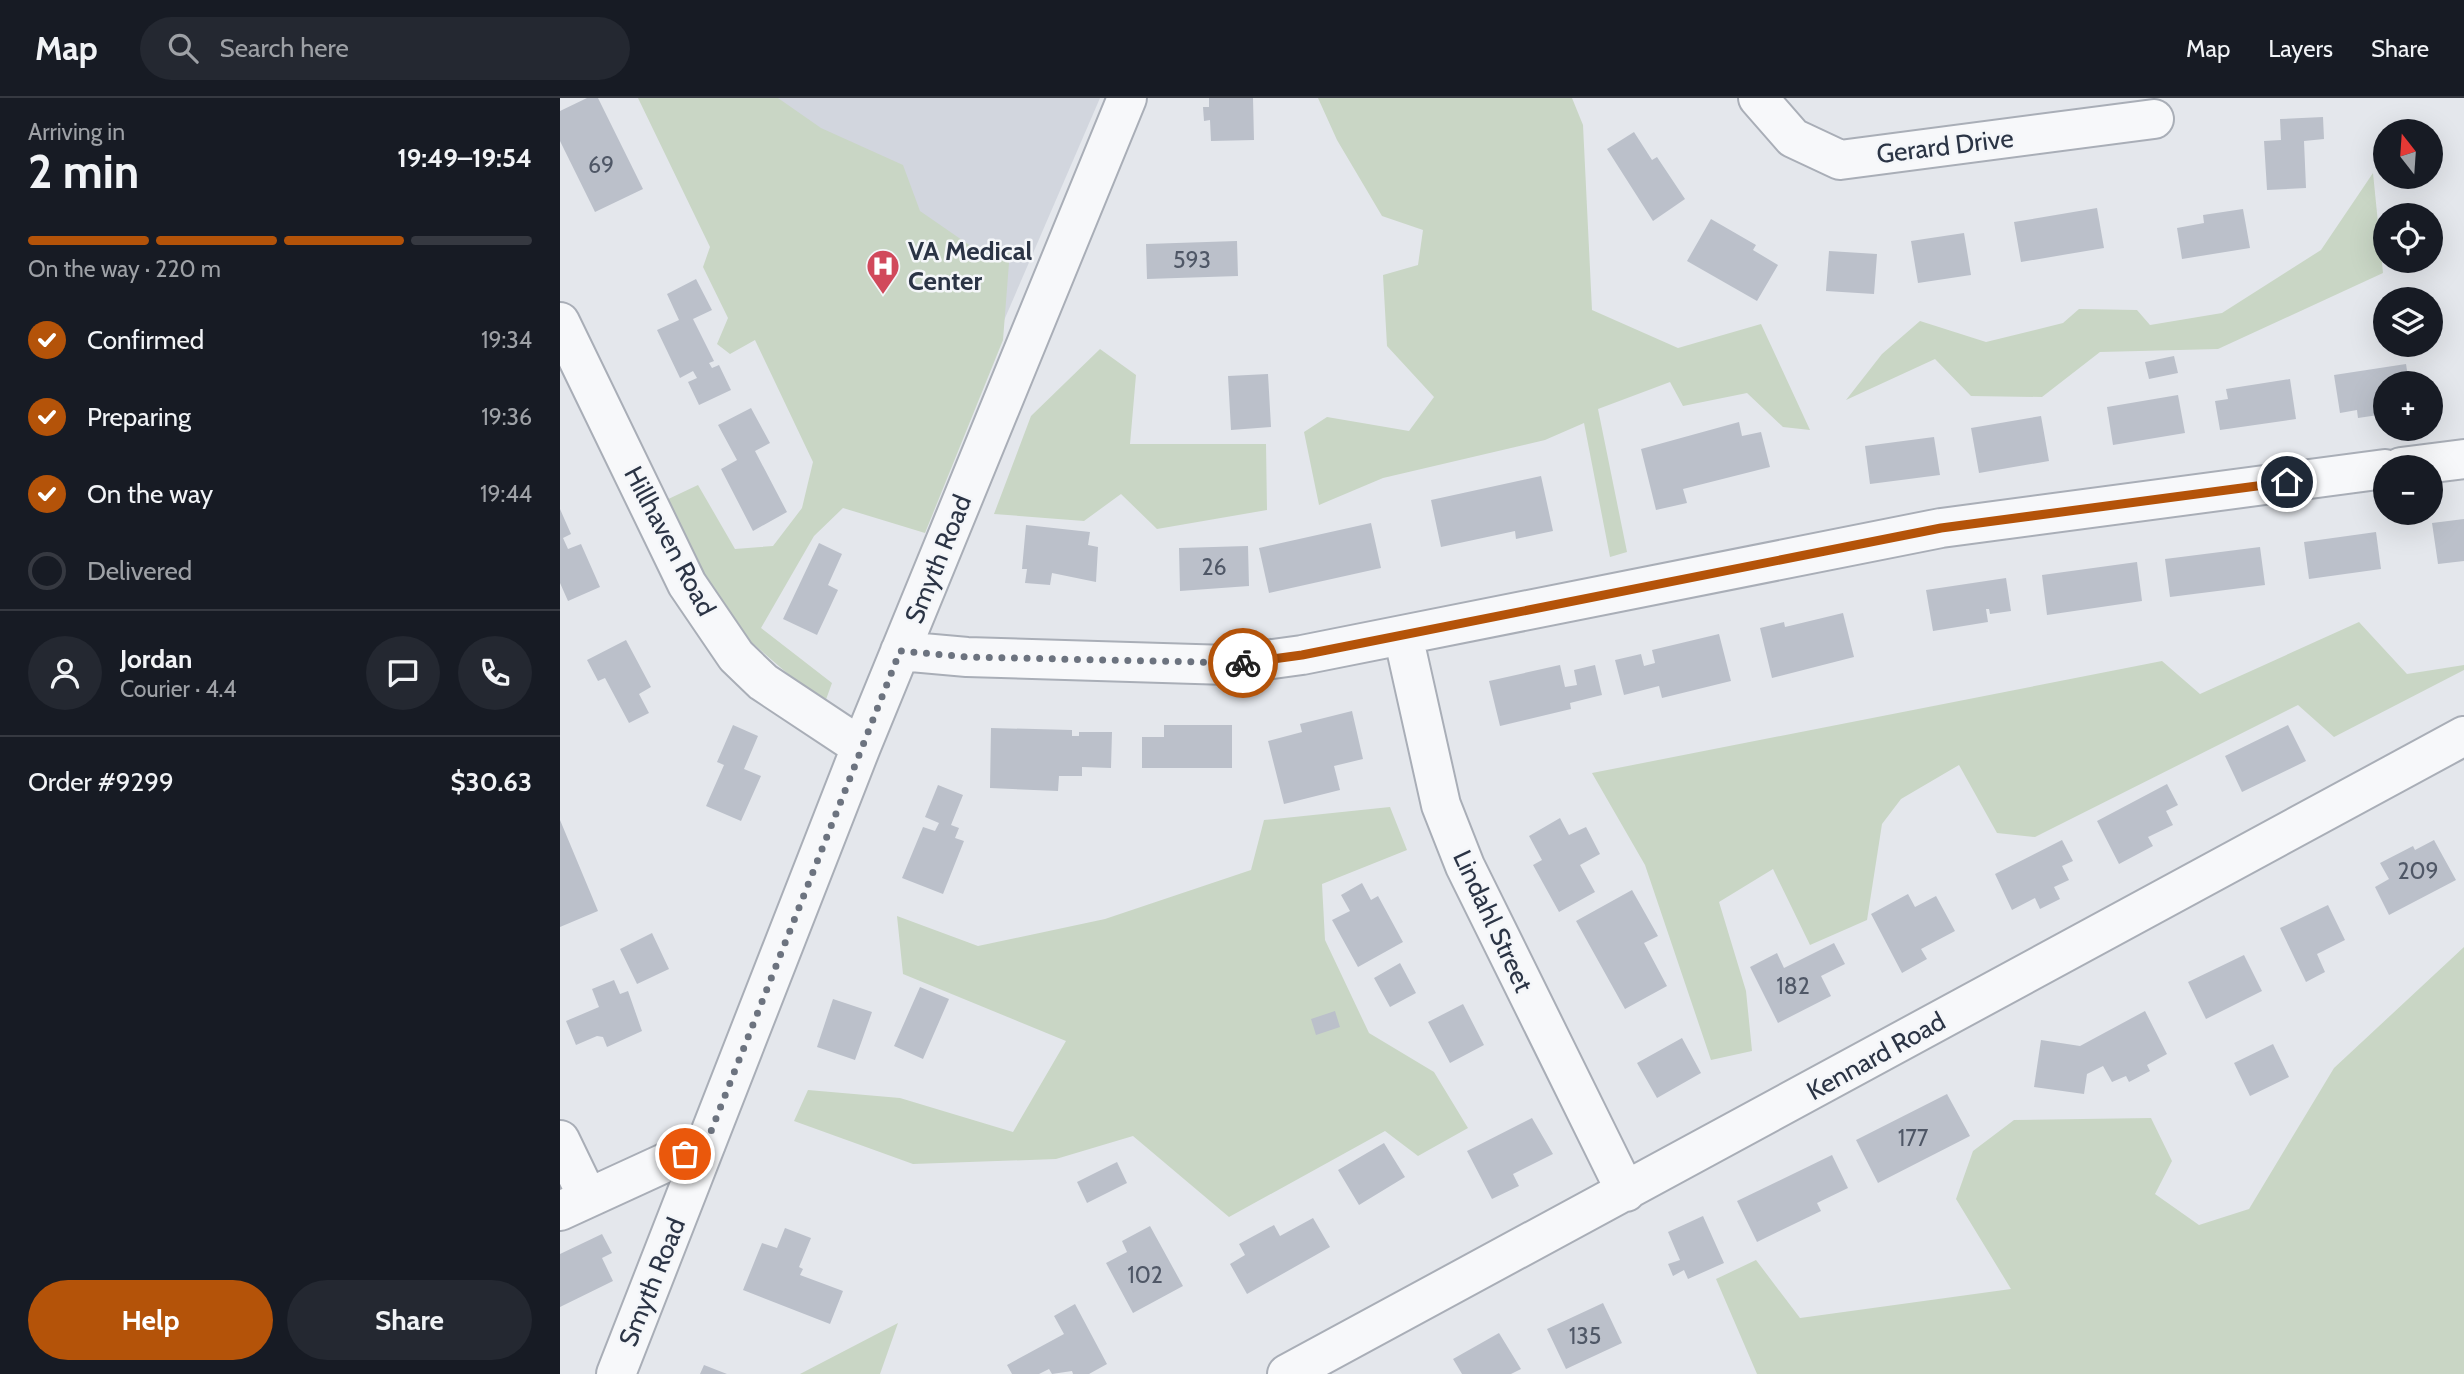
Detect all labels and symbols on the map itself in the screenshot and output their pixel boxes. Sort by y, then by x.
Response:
north arrow [2373,119,2443,189]
street label: Gerard Drive [1875,122,2015,170]
house number: 69 [588,151,614,179]
place label: VA Medical Center [908,235,1033,297]
house number: 593 [1173,246,1211,274]
hospital icon: VA Medical Center [864,247,902,296]
pin [2257,452,2317,512]
street label: Hillhaven Road [617,461,723,621]
street label: Smyth Road [898,490,978,628]
house number: 26 [1201,553,1227,581]
courier [1208,628,1278,698]
street label: Lindahl Street [1446,845,1540,997]
house number: 209 [2397,857,2439,885]
house number: 182 [1776,972,1810,1000]
street label: Kennard Road [1801,1005,1951,1107]
pin [655,1124,715,1184]
house number: 177 [1898,1124,1929,1152]
street label: Smyth Road [612,1213,692,1351]
house number: 102 [1127,1261,1163,1289]
house number: 135 [1569,1322,1601,1350]

